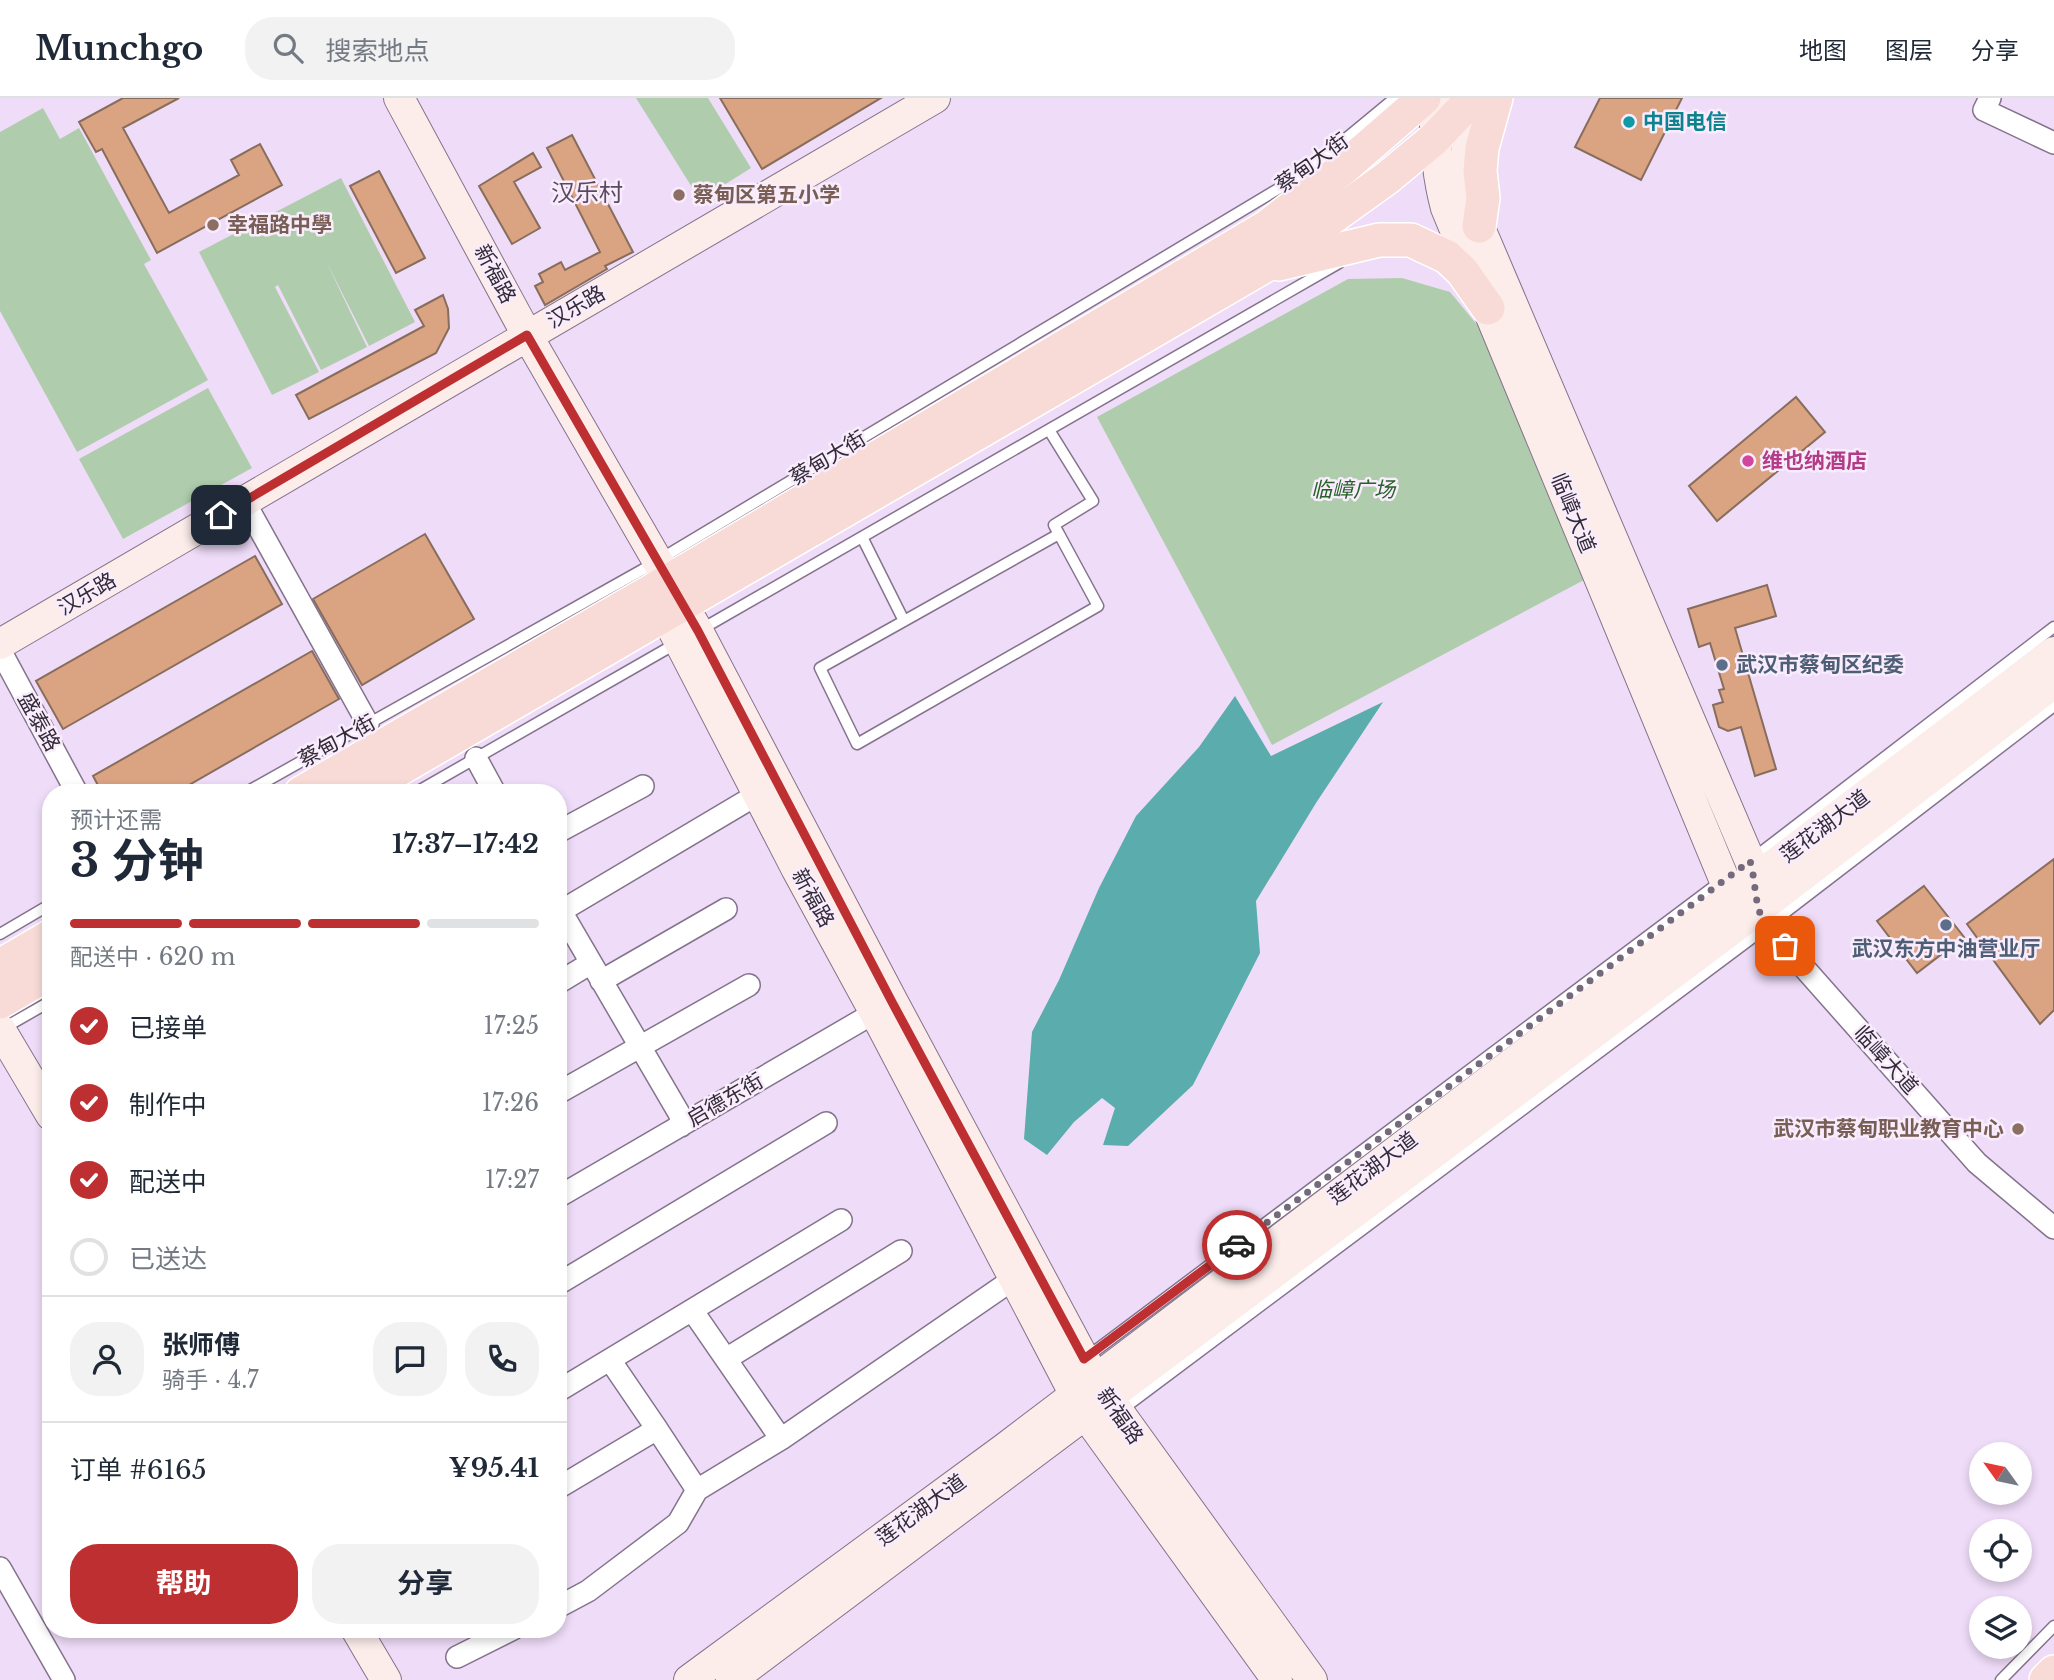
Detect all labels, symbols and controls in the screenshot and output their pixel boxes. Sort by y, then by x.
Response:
search box [245,17,735,80]
text: Munchgo [35,28,203,69]
icon: search [269,29,307,67]
text: 搜索地点 [325,35,429,67]
text: 地图 [1799,36,1847,65]
text: 图层 [1885,36,1933,65]
text: 分享 [1971,36,2019,65]
place label: 中国电信 [1643,109,1727,135]
marker: 中国电信 [1621,114,1637,130]
street label: 蔡甸大街 [1270,128,1354,198]
district label: 汉乐村 [551,178,623,207]
place label: 蔡甸区第五小学 [693,182,840,208]
marker: 蔡甸区第五小学 [671,187,687,203]
place label: 幸福路中學 [227,212,332,238]
marker: 幸福路中學 [205,217,221,233]
street label: 新福路 [469,240,521,308]
street label: 汉乐路 [542,280,610,334]
street label: 蔡甸大街 [785,425,871,491]
place label: 维也纳酒店 [1762,448,1867,474]
marker: 维也纳酒店 [1740,453,1756,469]
street label: 临嶂大道 [1545,469,1601,557]
park label: 临嶂广场 [1311,477,1397,503]
pin [191,485,251,545]
icon: home [202,496,240,534]
street label: 汉乐路 [53,567,121,621]
place label: 武汉市蔡甸区纪委 [1736,652,1904,678]
marker: 武汉市蔡甸区纪委 [1714,657,1730,673]
street label: 盛泰路 [12,688,66,756]
street label: 蔡甸大街 [294,709,380,773]
street label: 莲花湖大道 [1775,784,1875,868]
text: 预计还需 [70,806,162,834]
text: 17:37–17:42 [392,828,539,860]
text: 3 分钟 [70,832,204,889]
street label: 新福路 [786,864,840,932]
pin [1755,916,1815,976]
marker: 武汉东方中油营业厅 [1938,917,1954,933]
icon: bag [1766,927,1804,965]
place label: 武汉东方中油营业厅 [1852,936,2041,962]
text: 配送中 · 620 m [70,943,235,971]
icon: check [70,1007,108,1045]
text: 已接单 [129,1012,207,1044]
text: 17:25 [483,1012,539,1040]
street label: 临嶂大道 [1848,1020,1924,1100]
street label: 启德东街 [682,1068,768,1132]
icon: check [70,1084,108,1122]
text: 制作中 [129,1089,207,1121]
text: 17:26 [482,1089,539,1117]
place label: 武汉市蔡甸职业教育中心 [1773,1116,2004,1142]
marker: 武汉市蔡甸职业教育中心 [2010,1121,2026,1137]
street label: 莲花湖大道 [1323,1126,1423,1210]
icon: check [70,1161,108,1199]
text: 配送中 [129,1166,207,1198]
text: 17:27 [485,1166,539,1194]
courier [1202,1210,1272,1280]
icon: car [1218,1226,1256,1264]
text: 已送达 [129,1243,207,1275]
button: person [70,1322,144,1396]
button: chat [373,1322,447,1396]
button: phone [465,1322,539,1396]
text: 张师傅 [162,1329,240,1361]
text: 骑手 · 4.7 [162,1366,259,1394]
street label: 新福路 [1091,1383,1149,1449]
north arrow [1969,1442,2032,1505]
map controls [1969,1442,2032,1659]
text: ¥95.41 [449,1452,539,1484]
text: 订单 #6165 [70,1454,207,1486]
street label: 莲花湖大道 [871,1469,971,1551]
button: locate [1969,1519,2032,1582]
button: 帮助 [70,1544,298,1624]
button: 分享 [312,1544,539,1624]
button: layers [1969,1596,2032,1659]

